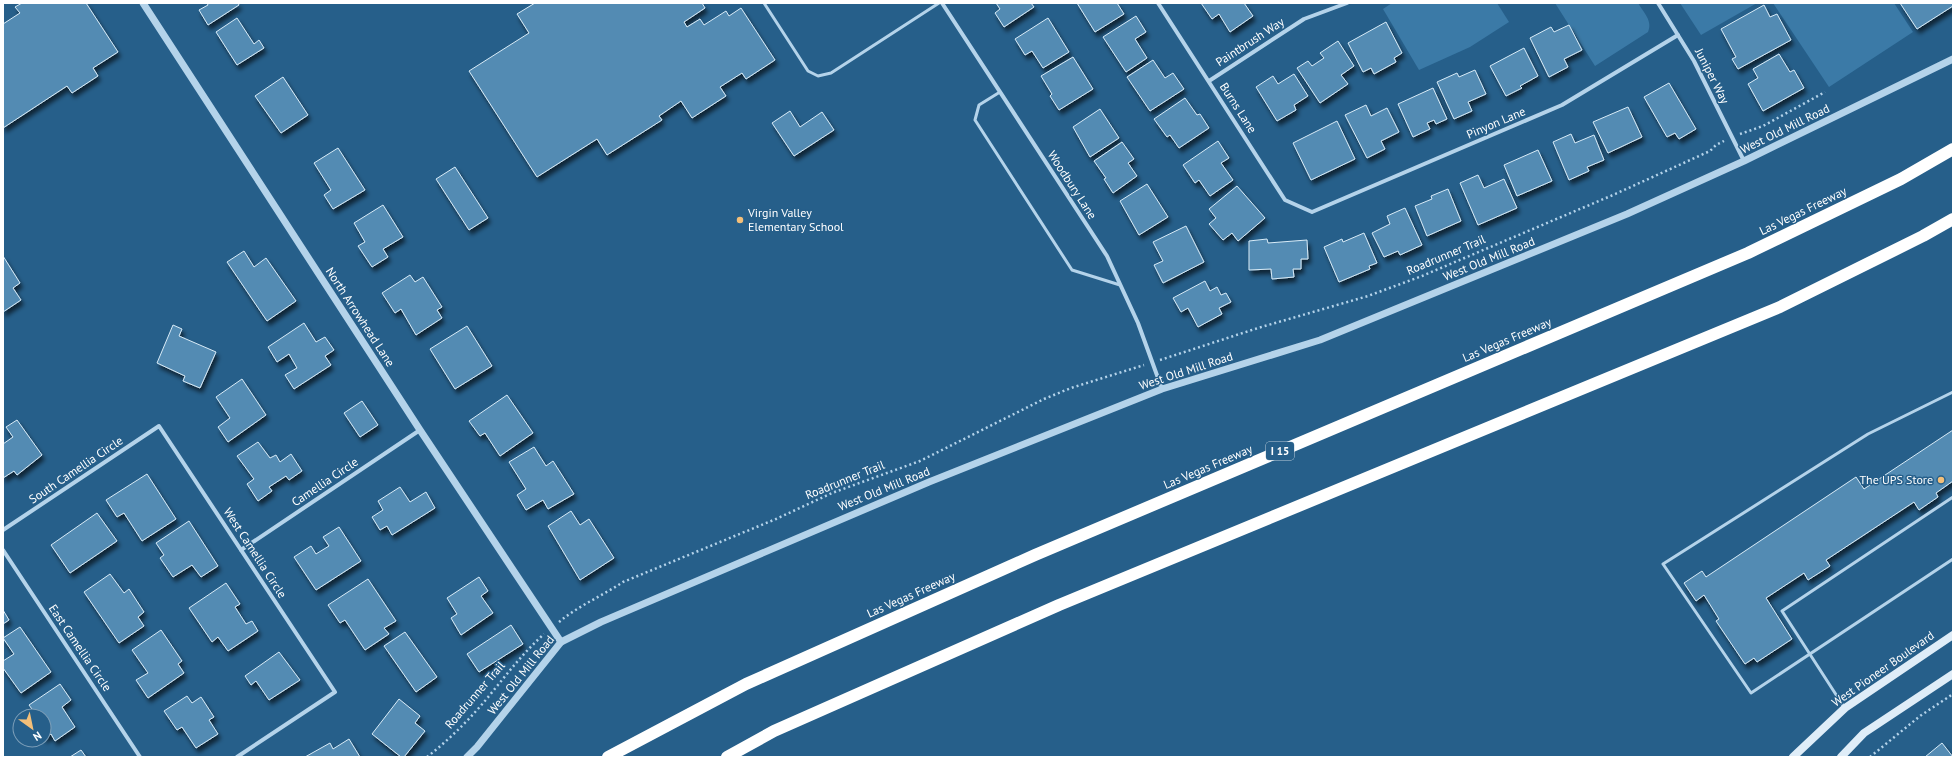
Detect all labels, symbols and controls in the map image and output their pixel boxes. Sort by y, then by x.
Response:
street label: Paintbrush Way [1213,14,1287,69]
street label: Juniper Way [1692,45,1733,106]
street label: Burns Lane [1217,80,1260,136]
street label: West Old Mill Road [1738,100,1832,157]
street label: Pinyon Lane [1464,103,1528,142]
street label: Woodbury Lane [1045,148,1100,222]
street label: Las Vegas Freeway [1757,183,1849,238]
place label: Virgin Valley Elementary School [747,205,844,234]
marker: Virgin Valley Elementary School [735,215,745,225]
street label: Roadrunner Trail [1404,231,1488,278]
street label: West Old Mill Road [1441,233,1537,284]
street label: North Arrowhead Lane [323,264,398,369]
street label: Las Vegas Freeway [1460,314,1554,365]
street label: West Old Mill Road [1137,348,1235,393]
street label: South Camellia Circle [26,433,126,507]
street label: Las Vegas Freeway [1161,441,1255,492]
road number: I 15 [1266,442,1294,460]
street label: Camellia Circle [289,454,361,509]
street label: Roadrunner Trail [803,457,887,502]
street label: West Old Mill Road [836,463,932,514]
place label: The UPS Store [1859,472,1933,487]
marker: The UPS Store [1936,475,1946,485]
street label: West Camellia Circle [221,505,290,601]
street label: Las Vegas Freeway [864,568,958,621]
street label: East Camellia Circle [46,601,115,694]
street label: West Pioneer Boulevard [1829,628,1937,710]
street label: West Old Mill Road [484,632,557,717]
street label: Roadrunner Trail [441,658,508,731]
north arrow [12,708,52,748]
text: N [31,729,44,744]

